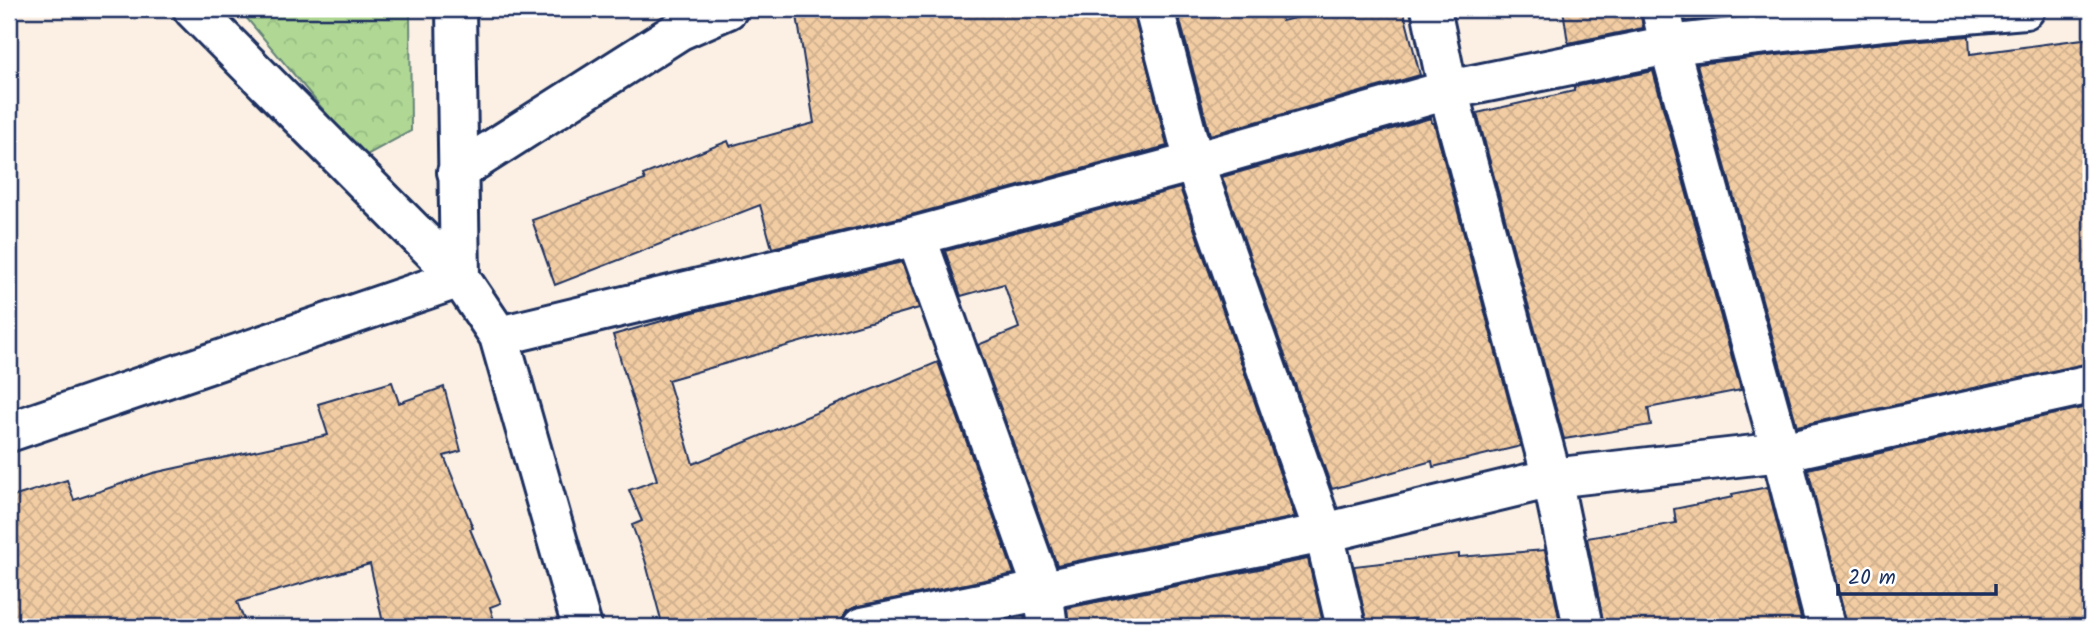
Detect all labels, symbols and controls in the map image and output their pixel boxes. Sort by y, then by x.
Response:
scale bar [1838,552,1995,596]
text: 20 m [1848,562,1896,595]

